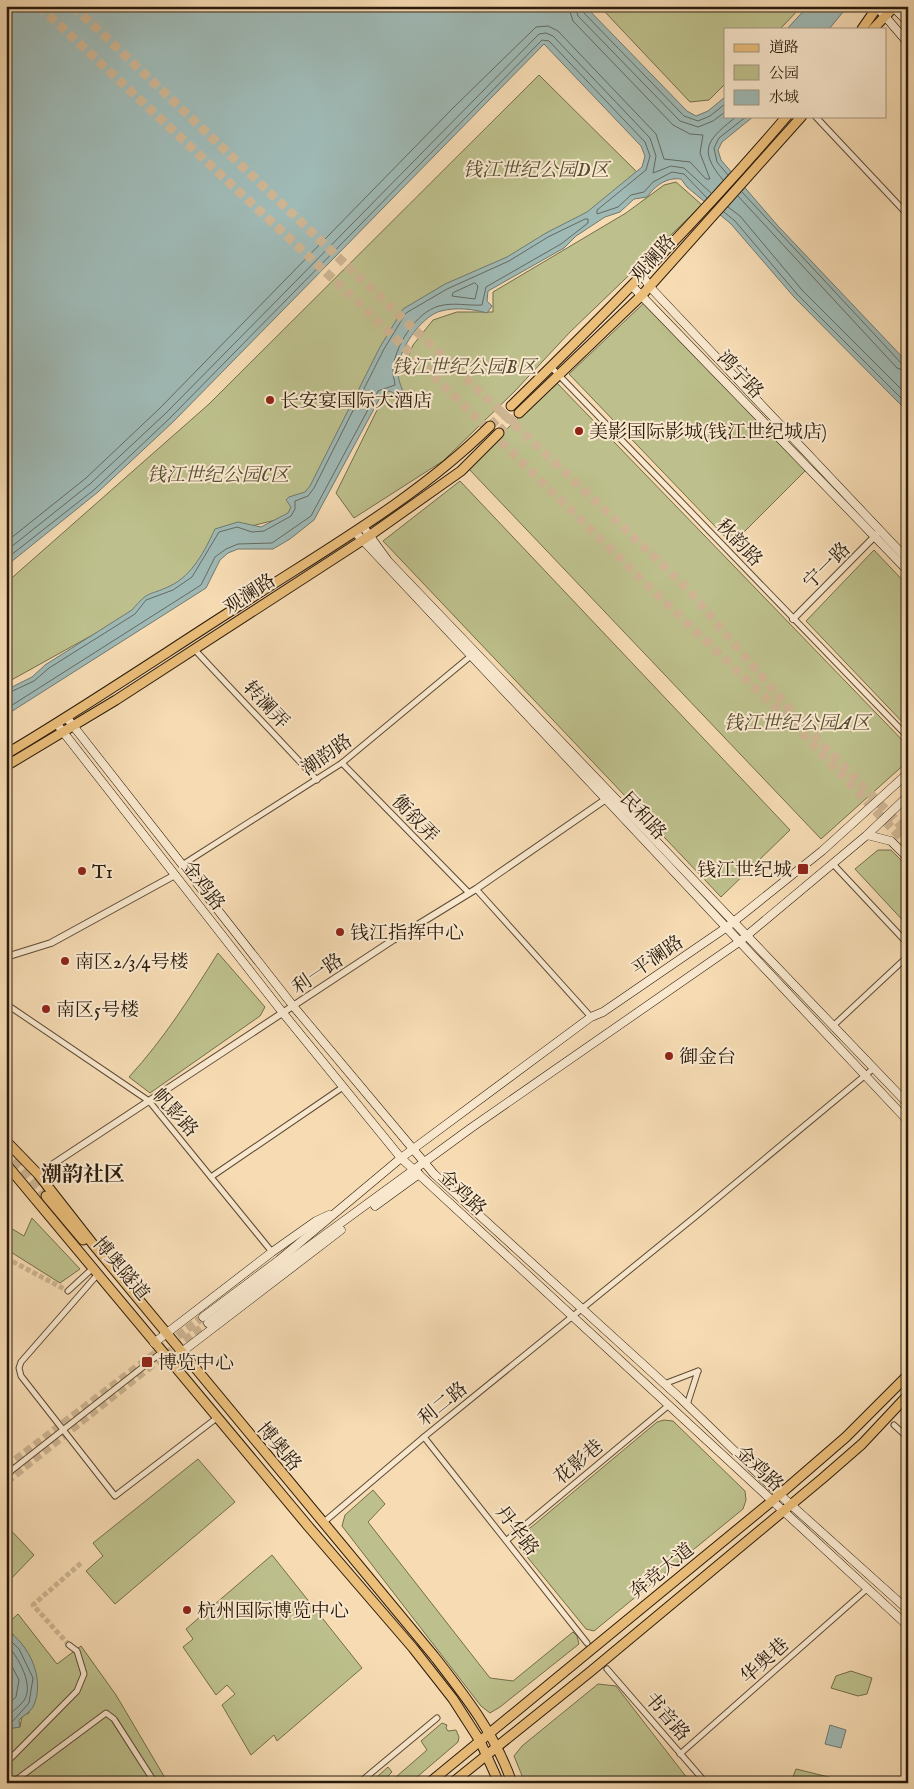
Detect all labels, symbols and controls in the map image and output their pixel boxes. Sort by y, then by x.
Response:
legend [724,28,886,118]
text: 道路 [769,38,799,57]
text: 公园 [769,64,799,83]
text: 水域 [769,88,799,107]
park label: 钱江世纪公园D区 [463,159,612,183]
street label: 观澜路 [625,230,681,289]
street label: 鸿宁路 [711,347,768,404]
park label: 钱江世纪公园B区 [392,356,539,380]
place label: 长安宴国际大酒店 [280,390,432,414]
marker: 长安宴国际大酒店 [264,394,276,406]
place label: 美影国际影城(钱江世纪城店) [589,421,827,445]
marker: 美影国际影城(钱江世纪城店) [573,425,585,437]
park label: 钱江世纪公园C区 [147,464,292,488]
street label: 秋韵路 [710,515,767,572]
street label: 宁一路 [799,538,856,595]
street label: 观澜路 [220,569,281,620]
street label: 转澜弄 [237,676,294,734]
park label: 钱江世纪公园A区 [724,712,873,736]
street label: 潮韵路 [297,729,357,782]
street label: 民和路 [614,787,671,845]
street label: 衡叙弄 [386,791,443,848]
street label: 金鸡路 [175,856,229,916]
place label: 钱江世纪城 [697,859,792,883]
place label: T1 [92,861,113,885]
marker: 钱江世纪城 [796,862,810,876]
marker: T1 [76,865,88,877]
place label: 钱江指挥中心 [350,922,464,946]
marker: 钱江指挥中心 [334,926,346,938]
street label: 平澜路 [628,931,688,983]
street label: 利一路 [288,949,348,1001]
place label: 南区2/3/4号楼 [75,951,189,975]
marker: 南区2/3/4号楼 [59,955,71,967]
place label: 南区5号楼 [56,999,139,1023]
marker: 南区5号楼 [40,1003,52,1015]
place label: 御金台 [679,1046,736,1070]
marker: 御金台 [663,1050,675,1062]
street label: 帆影路 [147,1084,203,1143]
district label: 潮韵社区 [41,1162,125,1189]
street label: 金鸡路 [433,1165,491,1222]
street label: 博奥隧道 [87,1232,154,1306]
place label: 博览中心 [158,1352,234,1376]
marker: 博览中心 [140,1355,154,1369]
street label: 利二路 [414,1377,473,1432]
street label: 博奥路 [251,1418,306,1477]
street label: 花影巷 [550,1435,609,1490]
street label: 金鸡路 [730,1441,788,1498]
street label: 丹华路 [489,1501,543,1561]
street label: 奔竞大道 [625,1538,699,1605]
place label: 杭州国际博览中心 [197,1600,349,1624]
marker: 杭州国际博览中心 [181,1604,193,1616]
street label: 华奥巷 [736,1633,795,1689]
street label: 书音路 [639,1688,694,1747]

